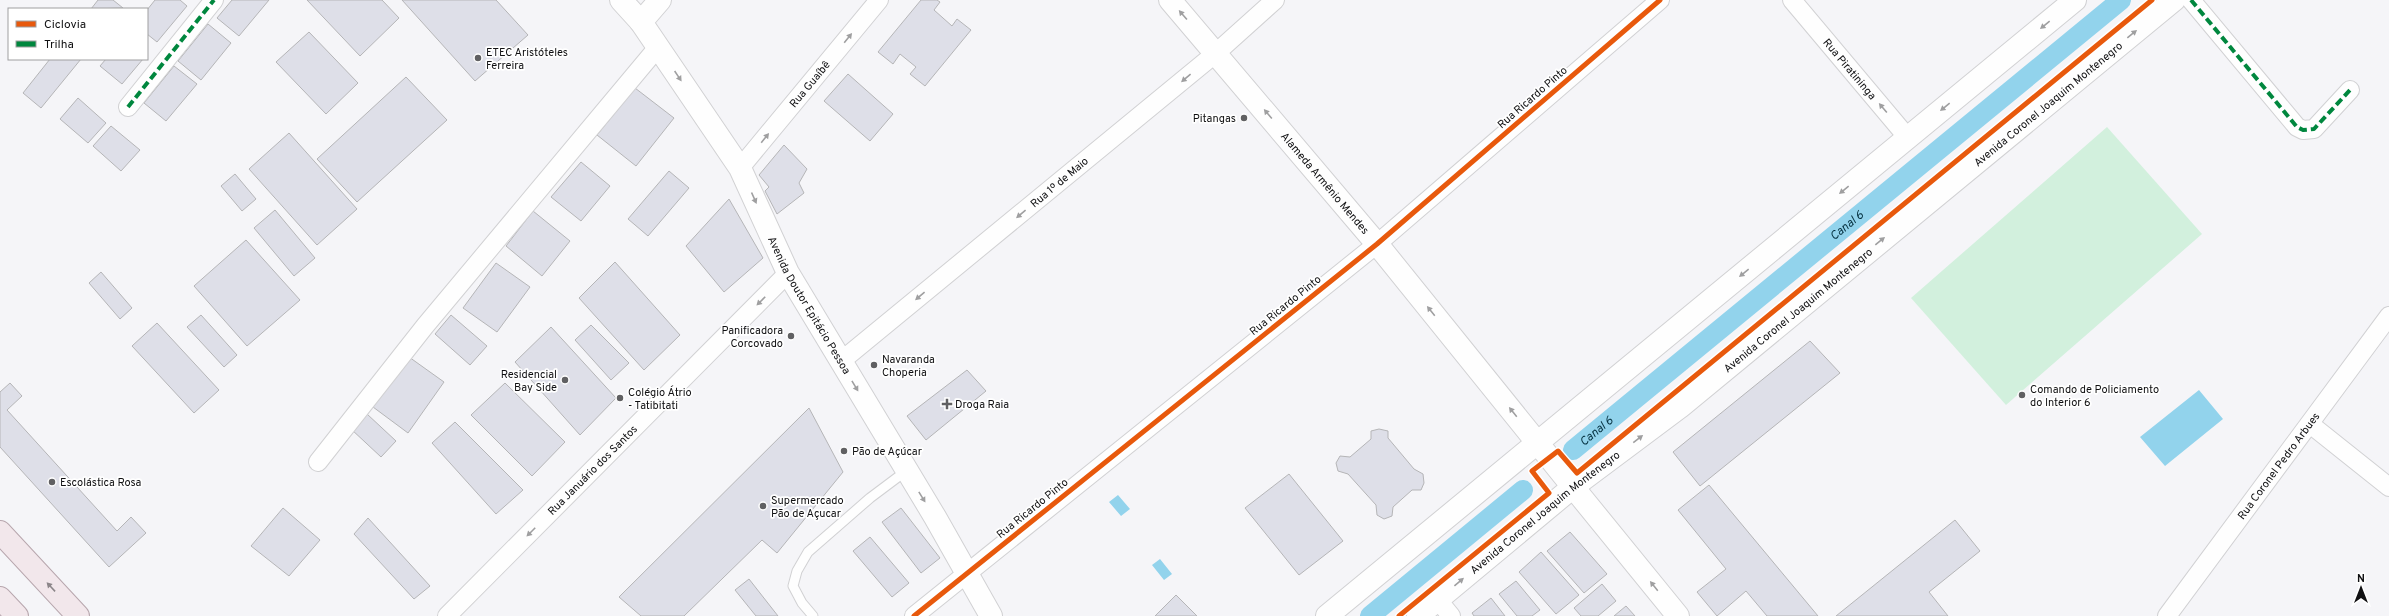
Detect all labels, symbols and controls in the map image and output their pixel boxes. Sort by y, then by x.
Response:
legend [8,8,148,60]
one-way arrow [1179,10,1188,21]
text: Ciclovia [44,17,86,33]
one-way arrow [2040,20,2051,29]
one-way arrow [2126,30,2137,39]
one-way arrow [843,32,852,43]
street label: Rua Piratininga [1820,36,1879,103]
text: Trilha [44,37,74,53]
street label: Avenida Coronel Joaquim Montenegro [1971,39,2126,170]
place label: ETEC Aristóteles Ferreira [486,46,568,73]
marker: ETEC Aristóteles Ferreira [473,53,483,63]
street label: Rua Guaíbê [787,58,834,111]
street label: Rua Ricardo Pinto [1495,64,1570,132]
one-way arrow [674,71,682,81]
one-way arrow [1180,73,1191,82]
one-way arrow [1879,102,1888,113]
one-way arrow [1939,103,1950,112]
one-way arrow [1263,109,1272,120]
place label: Pitangas [1193,112,1236,126]
marker: Pitangas [1239,113,1249,123]
street label: Alameda Armênio Mendes [1277,130,1372,238]
one-way arrow [761,133,770,144]
street label: Rua 1º de Maio [1028,154,1092,211]
one-way arrow [1839,186,1850,194]
one-way arrow [751,192,757,203]
water label: Canal 6 [1827,207,1868,245]
one-way arrow [1015,209,1026,218]
street label: Avenida Doutor Epitácio Pessoa [764,234,853,377]
one-way arrow [1874,237,1885,246]
street label: Avenida Coronel Joaquim Montenegro [1721,245,1876,376]
one-way arrow [1739,268,1749,277]
street label: Rua Ricardo Pinto [1247,273,1324,339]
one-way arrow [915,292,926,301]
one-way arrow [756,296,766,306]
one-way arrow [1427,306,1436,316]
place label: Panificadora Corcovado [721,324,783,351]
marker: Panificadora Corcovado [786,331,796,341]
place label: Navaranda Choperia [882,353,935,380]
marker: Navaranda Choperia [869,360,879,370]
place label: Residencial Bay Side [501,368,557,395]
marker: Residencial Bay Side [560,375,570,385]
one-way arrow [851,380,858,392]
place label: Comando de Policiamento do Interior 6 [2030,383,2159,410]
place label: Colégio Átrio - Tatibitati [628,385,692,413]
marker: Comando de Policiamento do Interior 6 [2017,390,2027,400]
marker: Colégio Átrio - Tatibitati [615,393,625,403]
place label: Droga Raia [955,398,1009,412]
marker: Droga Raia [942,399,952,409]
one-way arrow [1509,407,1518,417]
street label: Rua Coronel Pedro Arbues [2235,410,2323,523]
water label: Canal 6 [1577,413,1617,450]
street label: Rua Januário dos Santos [545,423,641,519]
one-way arrow [1633,434,1644,443]
place label: Pão de Açúcar [852,445,923,459]
marker: Pão de Açúcar [839,446,849,456]
street label: Avenida Coronel Joaquim Montenegro [1468,448,1623,578]
place label: Escolástica Rosa [60,476,141,490]
street label: Rua Ricardo Pinto [994,476,1071,542]
marker: Escolástica Rosa [47,477,57,487]
one-way arrow [919,491,926,503]
place label: Supermercado Pão de Açucar [771,494,844,521]
marker: Supermercado Pão de Açucar [758,501,768,511]
one-way arrow [526,527,536,537]
north arrow [2341,568,2381,608]
text: N [2357,572,2365,586]
one-way arrow [1454,578,1464,587]
one-way arrow [1649,580,1658,591]
one-way arrow [46,582,56,592]

